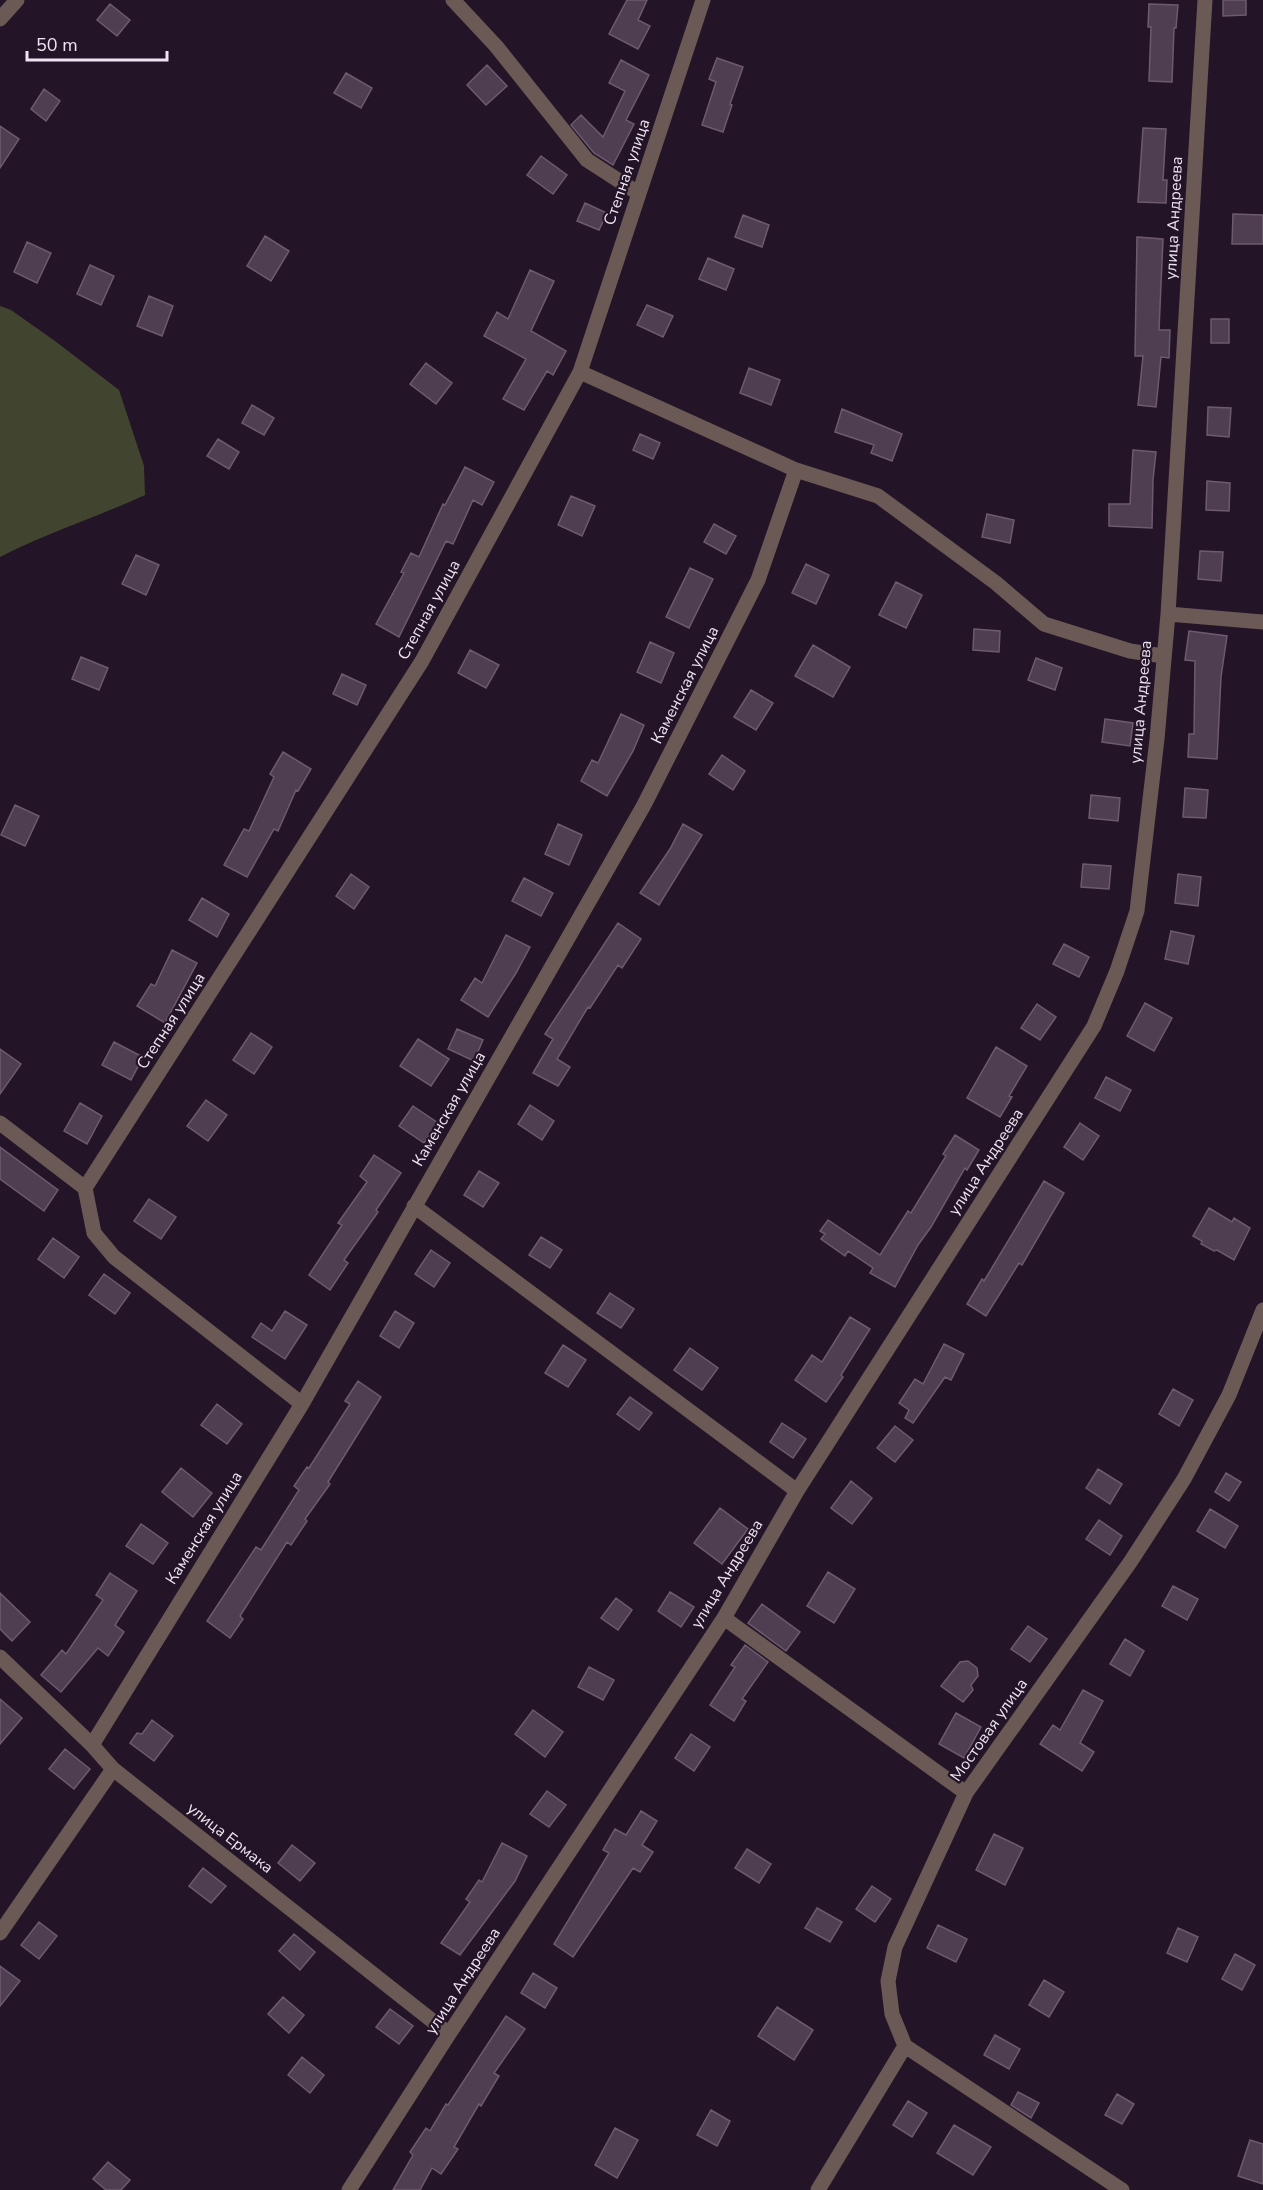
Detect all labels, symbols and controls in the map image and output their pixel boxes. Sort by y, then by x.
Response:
scale bar [27,24,166,62]
text: 50 m [36,33,78,57]
street label: Степная улица [598,116,656,228]
street label: улица Андреева [1160,156,1188,280]
street label: Степная улица [392,556,466,664]
street label: Каменская улица [646,622,724,748]
street label: улица Андреева [1125,640,1157,764]
street label: Степная улица [131,968,211,1074]
street label: Каменская улица [407,1047,491,1171]
street label: улица Андреева [943,1104,1029,1220]
street label: Каменская улица [160,1467,248,1589]
street label: улица Андреева [686,1515,768,1633]
street label: Мостовая улица [945,1674,1033,1786]
street label: улица Ермака [182,1797,278,1879]
street label: улица Андреева [420,1923,506,2039]

